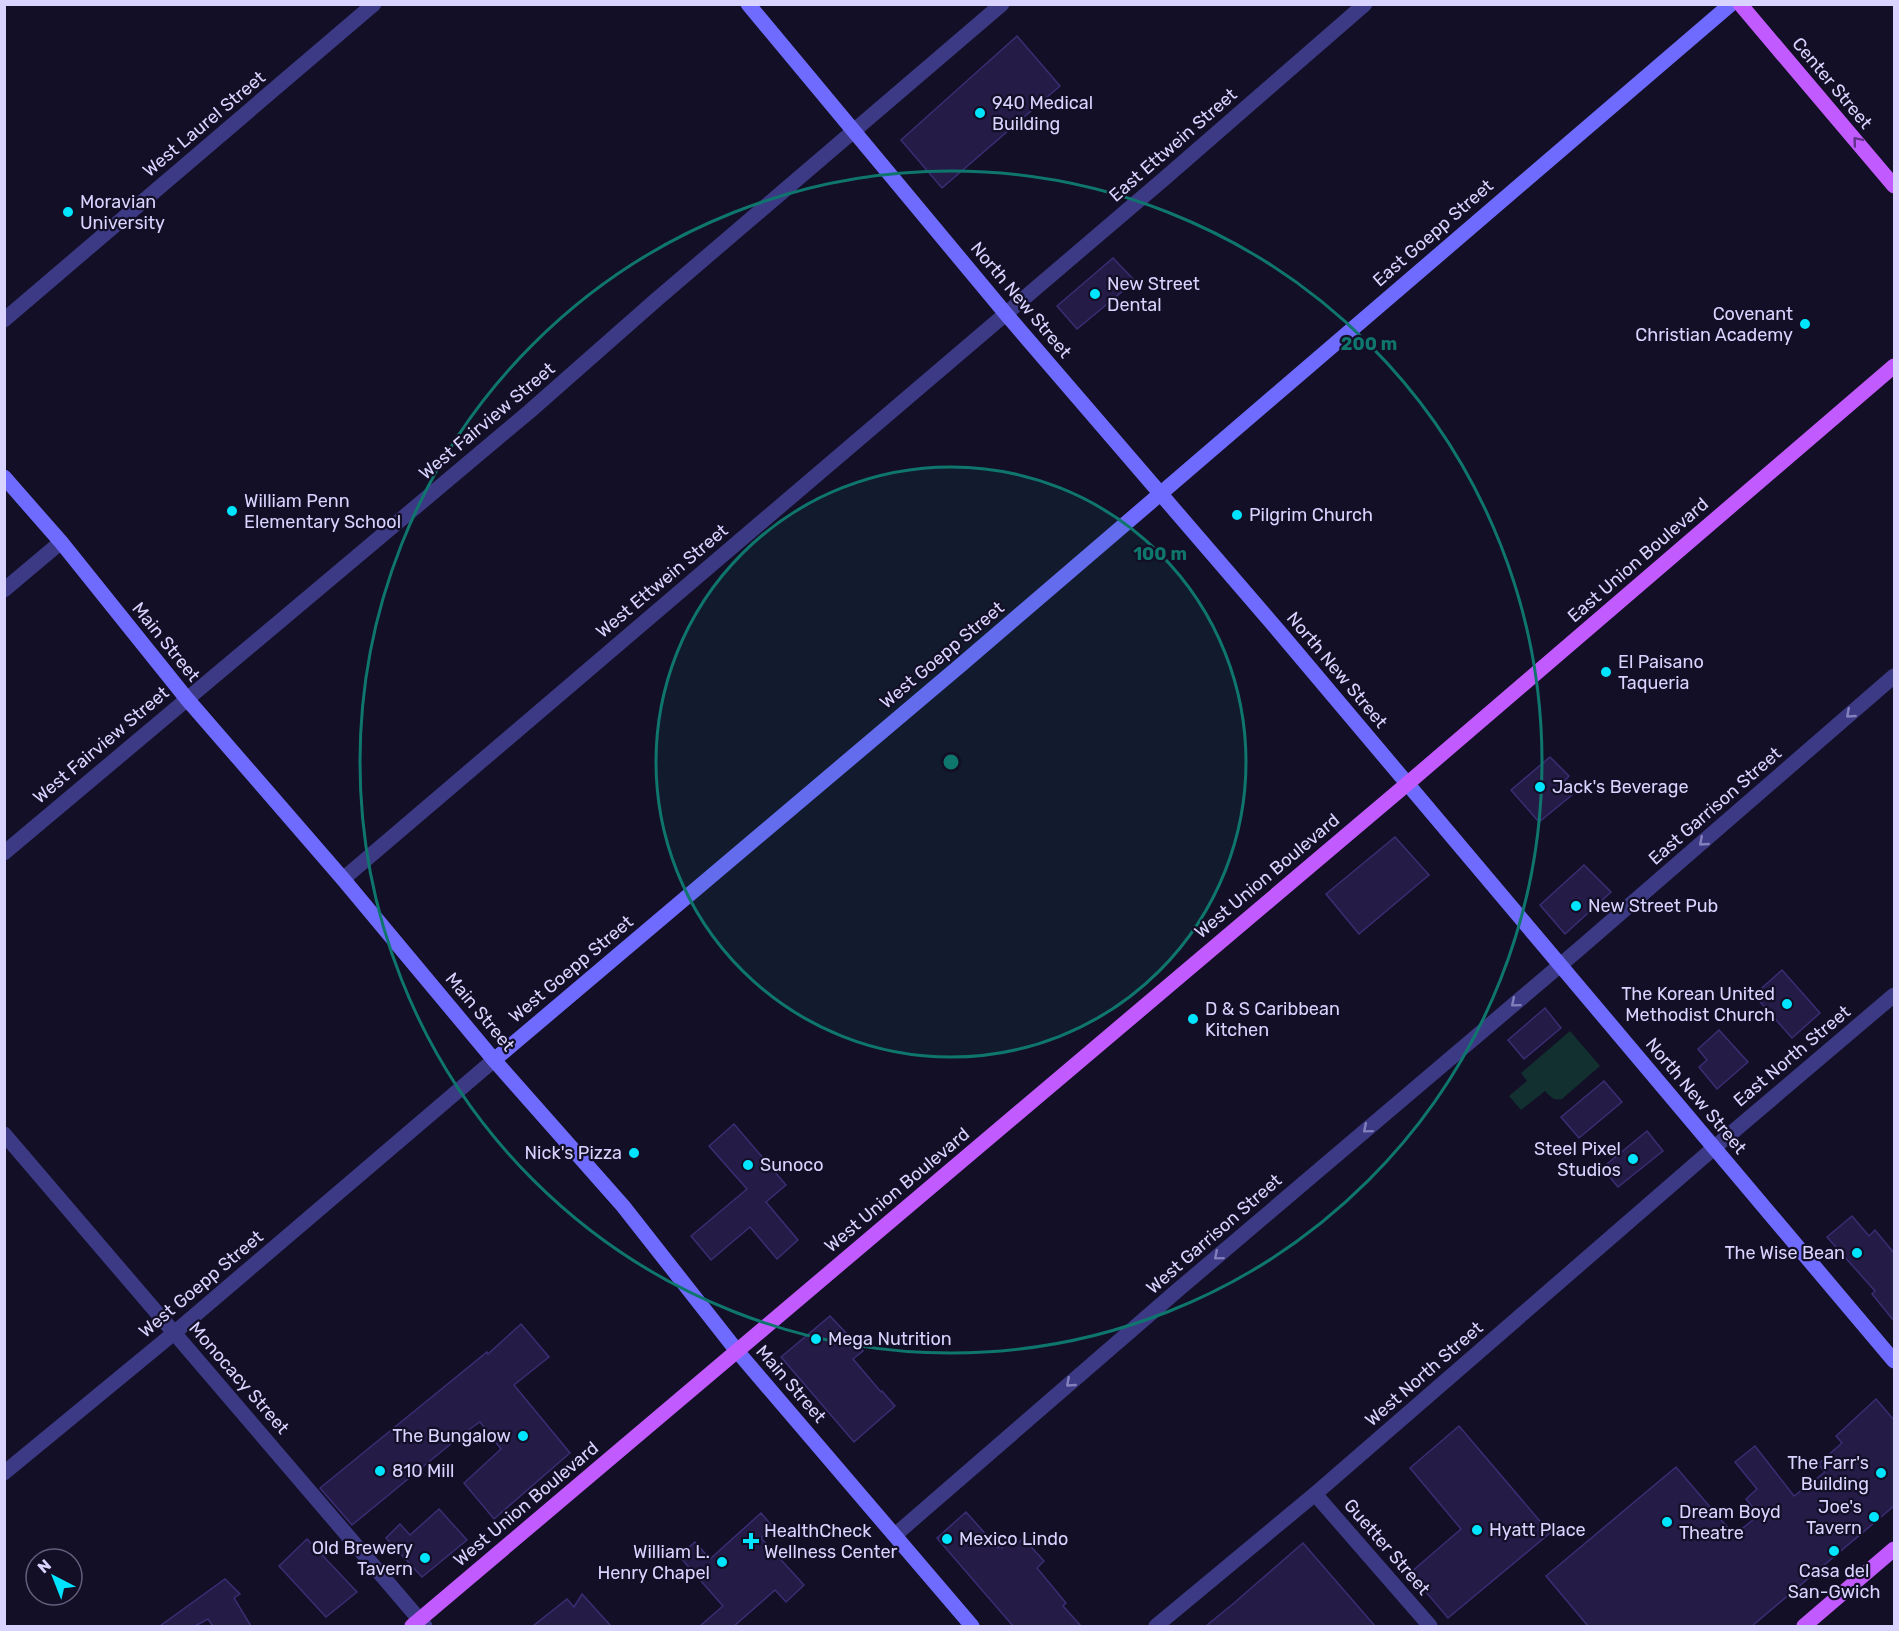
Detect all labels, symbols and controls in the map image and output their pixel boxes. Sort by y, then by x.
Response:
street label: Center Street [1787,33,1877,133]
street label: West Laurel Street [138,66,270,182]
street label: East Ettwein Street [1105,83,1241,207]
place label: 940 Medical Building [992,92,1093,135]
marker: 940 Medical Building [973,106,987,120]
one-way arrow [1853,137,1864,148]
street label: East Goepp Street [1368,175,1498,291]
place label: Moravian University [80,191,165,234]
marker: Moravian University [61,205,75,219]
street label: North New Street [966,237,1076,363]
place label: New Street Dental [1107,273,1200,316]
marker: New Street Dental [1088,287,1102,301]
place label: Covenant Christian Academy [1635,303,1793,346]
marker: Covenant Christian Academy [1798,317,1812,331]
text: 200 m [1341,333,1397,355]
street label: West Fairview Street [415,358,559,484]
place label: William Penn Elementary School [244,490,401,533]
street label: East Union Boulevard [1563,493,1713,627]
marker: William Penn Elementary School [225,504,239,518]
place label: Pilgrim Church [1249,504,1373,526]
marker: Pilgrim Church [1230,508,1244,522]
street label: West Ettwein Street [592,519,732,643]
text: 100 m [1133,543,1187,565]
street label: West Goepp Street [875,597,1009,713]
street label: Main Street [127,598,205,686]
street label: North New Street [1282,607,1392,733]
place label: El Paisano Taqueria [1618,651,1704,694]
marker: El Paisano Taqueria [1599,665,1613,679]
street label: West Fairview Street [29,682,173,808]
one-way arrow [1846,707,1857,718]
street label: East Garrison Street [1644,742,1786,870]
centre of rings [941,752,961,772]
place label: Jack's Beverage [1552,776,1689,798]
marker: Jack's Beverage [1533,780,1547,794]
street label: West Union Boulevard [1190,809,1344,943]
one-way arrow [1699,835,1710,846]
place label: New Street Pub [1588,895,1718,917]
marker: New Street Pub [1569,899,1583,913]
street label: West Goepp Street [504,911,638,1027]
street label: Main Street [441,968,519,1056]
place label: The Korean United Methodist Church [1621,983,1775,1026]
one-way arrow [1511,995,1522,1006]
marker: The Korean United Methodist Church [1780,997,1794,1011]
place label: D & S Caribbean Kitchen [1205,998,1340,1041]
street label: East North Street [1729,1001,1855,1111]
marker: D & S Caribbean Kitchen [1186,1012,1200,1026]
street label: North New Street [1641,1033,1751,1159]
one-way arrow [1363,1122,1374,1133]
street label: West Union Boulevard [820,1123,974,1257]
place label: Steel Pixel Studios [1534,1138,1621,1181]
place label: Nick's Pizza [525,1142,622,1164]
marker: Nick's Pizza [627,1146,641,1160]
marker: Steel Pixel Studios [1626,1152,1640,1166]
place label: Sunoco [760,1154,824,1176]
marker: Sunoco [741,1158,755,1172]
street label: West Garrison Street [1142,1169,1286,1299]
street label: West Goepp Street [134,1226,268,1342]
place label: The Wise Bean [1724,1242,1845,1264]
marker: The Wise Bean [1850,1246,1864,1260]
one-way arrow [1214,1248,1225,1259]
street label: Monocacy Street [184,1317,294,1439]
street label: West North Street [1361,1317,1487,1431]
place label: Mega Nutrition [828,1328,952,1350]
marker: Mega Nutrition [809,1332,823,1346]
street label: Main Street [751,1341,831,1427]
one-way arrow [1066,1376,1077,1387]
place label: The Bungalow [392,1425,511,1447]
marker: The Bungalow [516,1429,530,1443]
street label: West Union Boulevard [449,1437,603,1571]
place label: The Farr's Building [1787,1452,1869,1495]
place label: 810 Mill [392,1460,454,1482]
marker: 810 Mill [373,1464,387,1478]
marker: The Farr's Building [1874,1466,1888,1480]
street label: Guetter Street [1339,1494,1435,1600]
place label: Joe's Tavern [1806,1496,1862,1539]
place label: Dream Boyd Theatre [1679,1501,1781,1544]
marker: Joe's Tavern [1867,1510,1881,1524]
marker: Dream Boyd Theatre [1660,1515,1674,1529]
place label: Hyatt Place [1489,1519,1586,1541]
place label: HealthCheck Wellness Center [764,1520,898,1563]
marker: Hyatt Place [1470,1523,1484,1537]
place label: Mexico Lindo [959,1528,1068,1550]
marker: HealthCheck Wellness Center [742,1532,760,1550]
marker: Mexico Lindo [940,1532,954,1546]
place label: Old Brewery Tavern [312,1537,413,1580]
place label: William L. Henry Chapel [597,1541,710,1584]
marker: Casa del San-Gwich [1827,1544,1841,1558]
north arrow [24,1547,84,1607]
marker: Old Brewery Tavern [418,1551,432,1565]
text: N [34,1555,55,1577]
marker: William L. Henry Chapel [715,1555,729,1569]
place label: Casa del San-Gwich [1788,1560,1880,1603]

